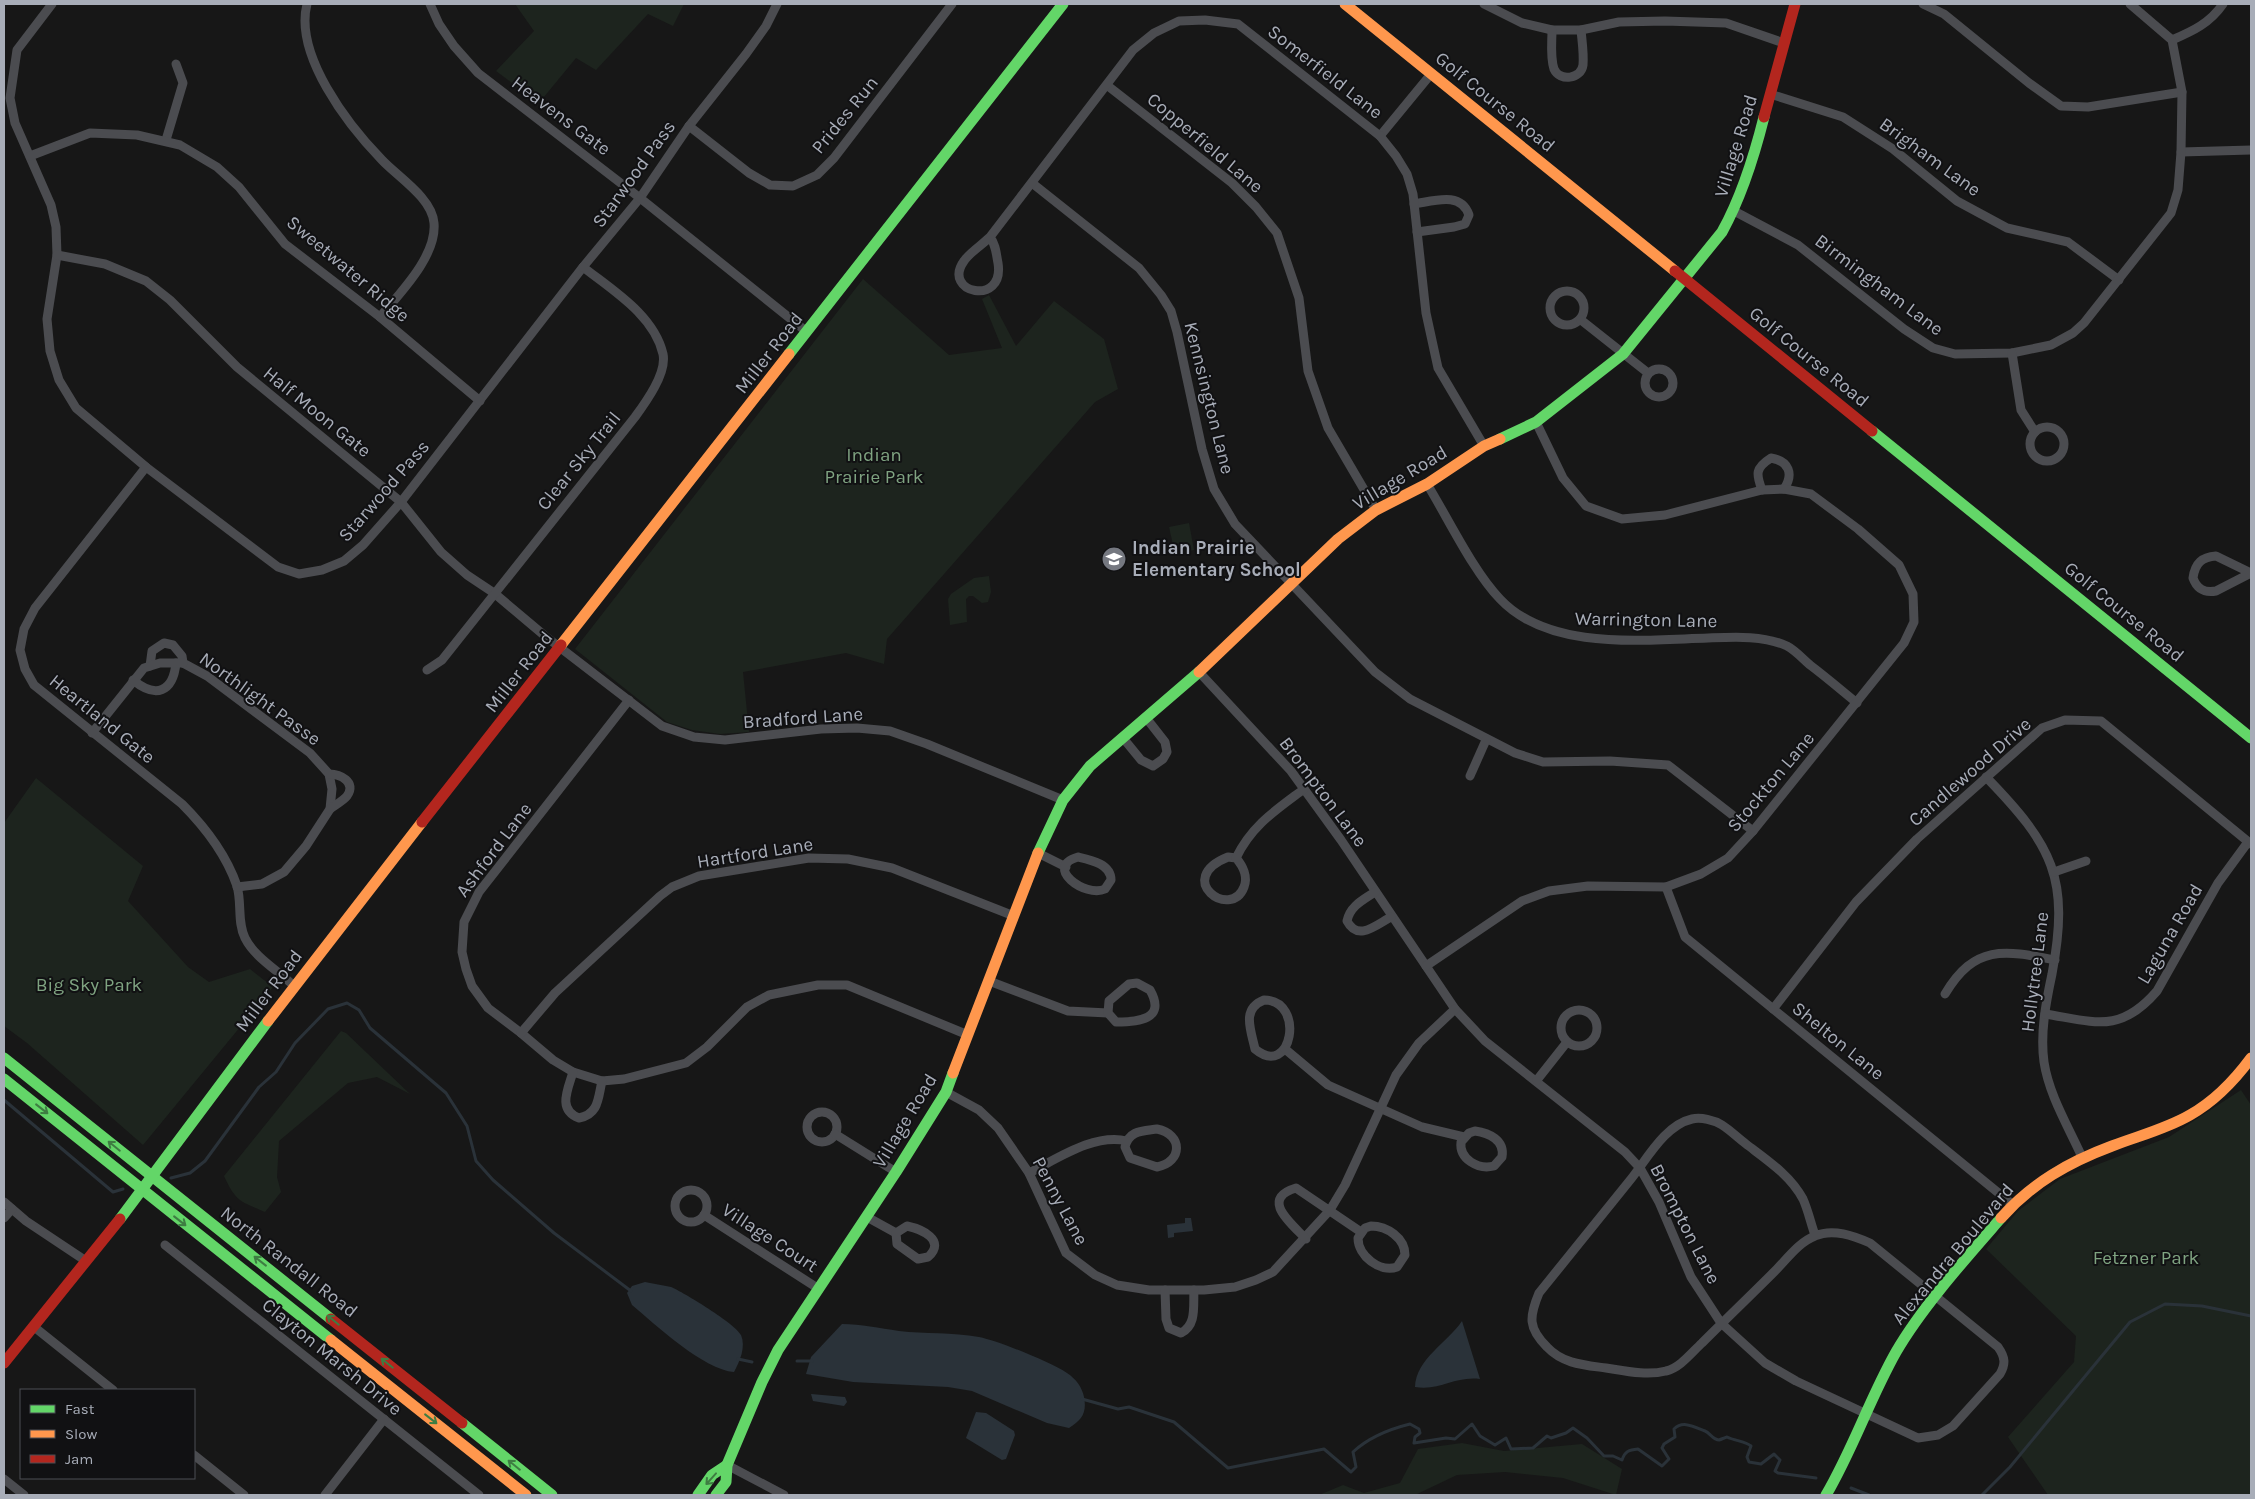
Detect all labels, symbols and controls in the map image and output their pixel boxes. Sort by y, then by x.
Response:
street label: Somerfield Lane [1263,20,1387,124]
street label: Golf Course Road [1431,47,1559,157]
street label: Heavens Gate [507,72,615,160]
street label: Prides Run [807,72,883,158]
street label: Copperfield Lane [1143,88,1267,198]
street label: Village Road [1710,92,1762,200]
street label: Brigham Lane [1875,113,1985,201]
street label: Starwood Pass [588,116,680,232]
street label: Sweetwater Ridge [282,211,414,327]
street label: Birmingham Lane [1811,230,1947,340]
street label: Golf Course Road [1745,302,1873,412]
street label: Miller Road [730,308,808,398]
street label: Kennsington Lane [1179,320,1239,476]
street label: Half Moon Gate [259,362,375,462]
street label: Clear Sky Trail [533,407,625,515]
street label: Starwood Pass [334,436,434,546]
street label: Village Road [1349,441,1451,515]
park label: Indian Prairie Park [825,444,924,488]
place label: Indian Prairie Elementary School [1132,537,1301,581]
school or university icon: Indian Prairie Elementary School [1101,546,1127,572]
street label: Golf Course Road [2060,557,2188,667]
street label: Warrington Lane [1575,608,1717,632]
street label: Miller Road [480,627,558,717]
street label: Northlight Passe [195,648,325,750]
street label: Heartland Gate [45,670,159,768]
street label: Bradford Lane [742,703,864,733]
street label: Candlewood Drive [1904,713,2036,831]
street label: Stockton Lane [1723,728,1819,836]
street label: Brompton Lane [1274,733,1372,851]
street label: Ashford Lane [451,798,537,902]
street label: Hartford Lane [695,833,815,873]
street label: Laguna Road [2133,880,2207,988]
street label: Hollytree Lane [2017,911,2053,1033]
street label: Miller Road [231,946,307,1036]
park label: Big Sky Park [36,974,143,996]
street label: Shelton Lane [1788,997,1888,1085]
street label: Village Road [868,1070,942,1172]
one-way arrow [35,1104,49,1114]
one-way arrow [108,1140,121,1151]
street label: Penny Lane [1027,1153,1093,1249]
street label: Brompton Lane [1645,1160,1725,1288]
street label: Alexandra Boulevard [1887,1179,2019,1329]
street label: Village Court [718,1199,822,1277]
street label: North Randall Road [216,1202,362,1322]
one-way arrow [173,1216,187,1226]
park label: Fetzner Park [2093,1247,2200,1269]
one-way arrow [254,1256,267,1267]
street label: Clayton Marsh Drive [258,1294,406,1420]
one-way arrow [327,1314,340,1325]
one-way arrow [381,1357,394,1368]
legend [20,1389,195,1479]
text: Fast [65,1400,95,1418]
one-way arrow [424,1414,437,1425]
text: Slow [65,1425,97,1443]
text: Jam [65,1450,93,1468]
one-way arrow [508,1459,521,1470]
one-way arrow [705,1472,717,1485]

